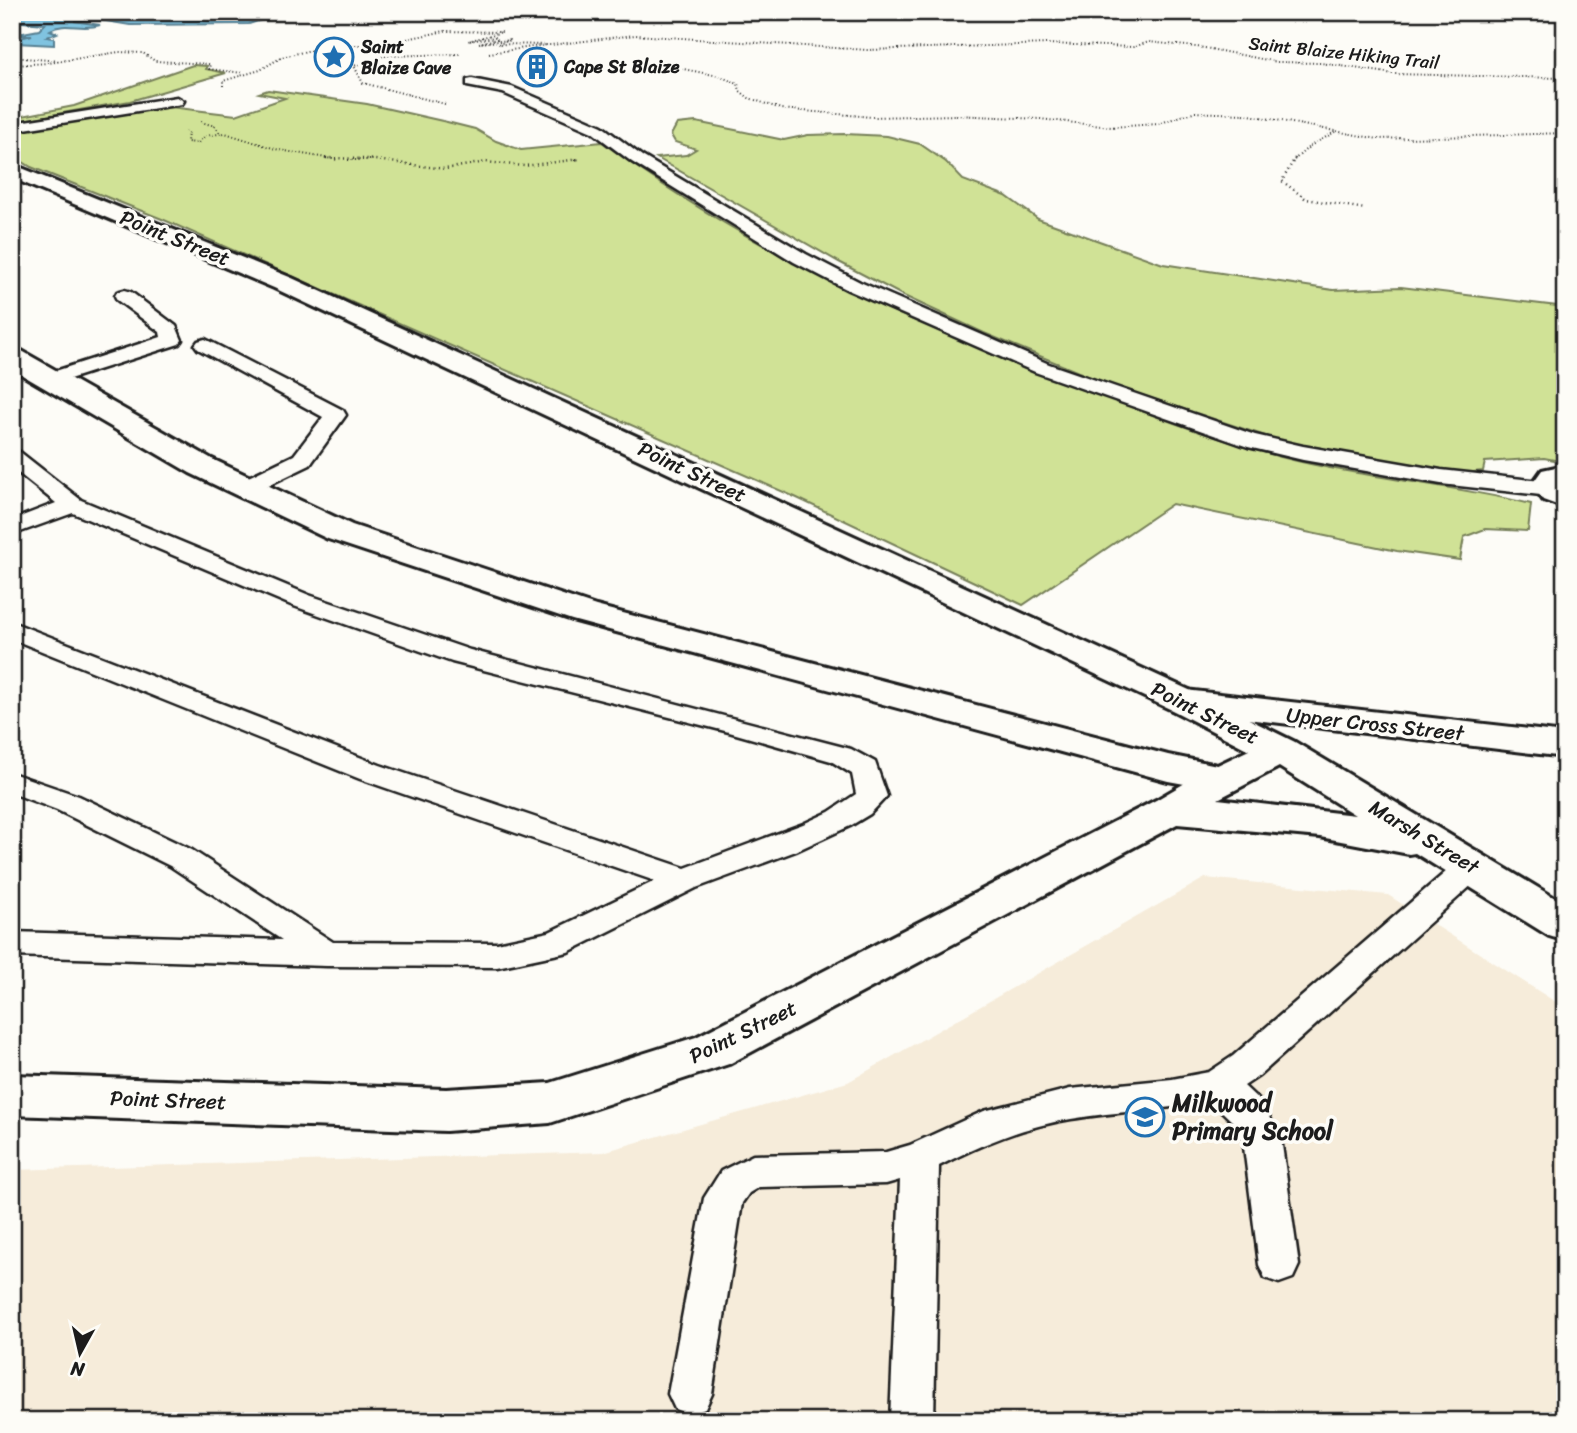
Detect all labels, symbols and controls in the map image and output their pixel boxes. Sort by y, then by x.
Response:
street label: Saint Blaize Hiking Trail [1247,27,1442,79]
place label: Saint Blaize Cave [360,31,452,84]
place icon: Saint Blaize Cave [313,36,355,78]
building icon: Cape St Blaize [516,46,558,88]
place label: Cape St Blaize [563,51,680,83]
street label: Point Street [114,199,236,277]
street label: Point Street [631,430,753,514]
street label: Point Street [1144,670,1266,756]
street label: Upper Cross Street [1284,696,1467,752]
street label: Marsh Street [1361,789,1488,886]
street label: Point Street [682,989,804,1075]
street label: Point Street [109,1079,227,1121]
place label: Milkwood Primary School [1171,1082,1334,1152]
school or university icon: Milkwood Primary School [1124,1096,1166,1138]
north arrow [46,1318,116,1388]
text: N [68,1352,88,1387]

